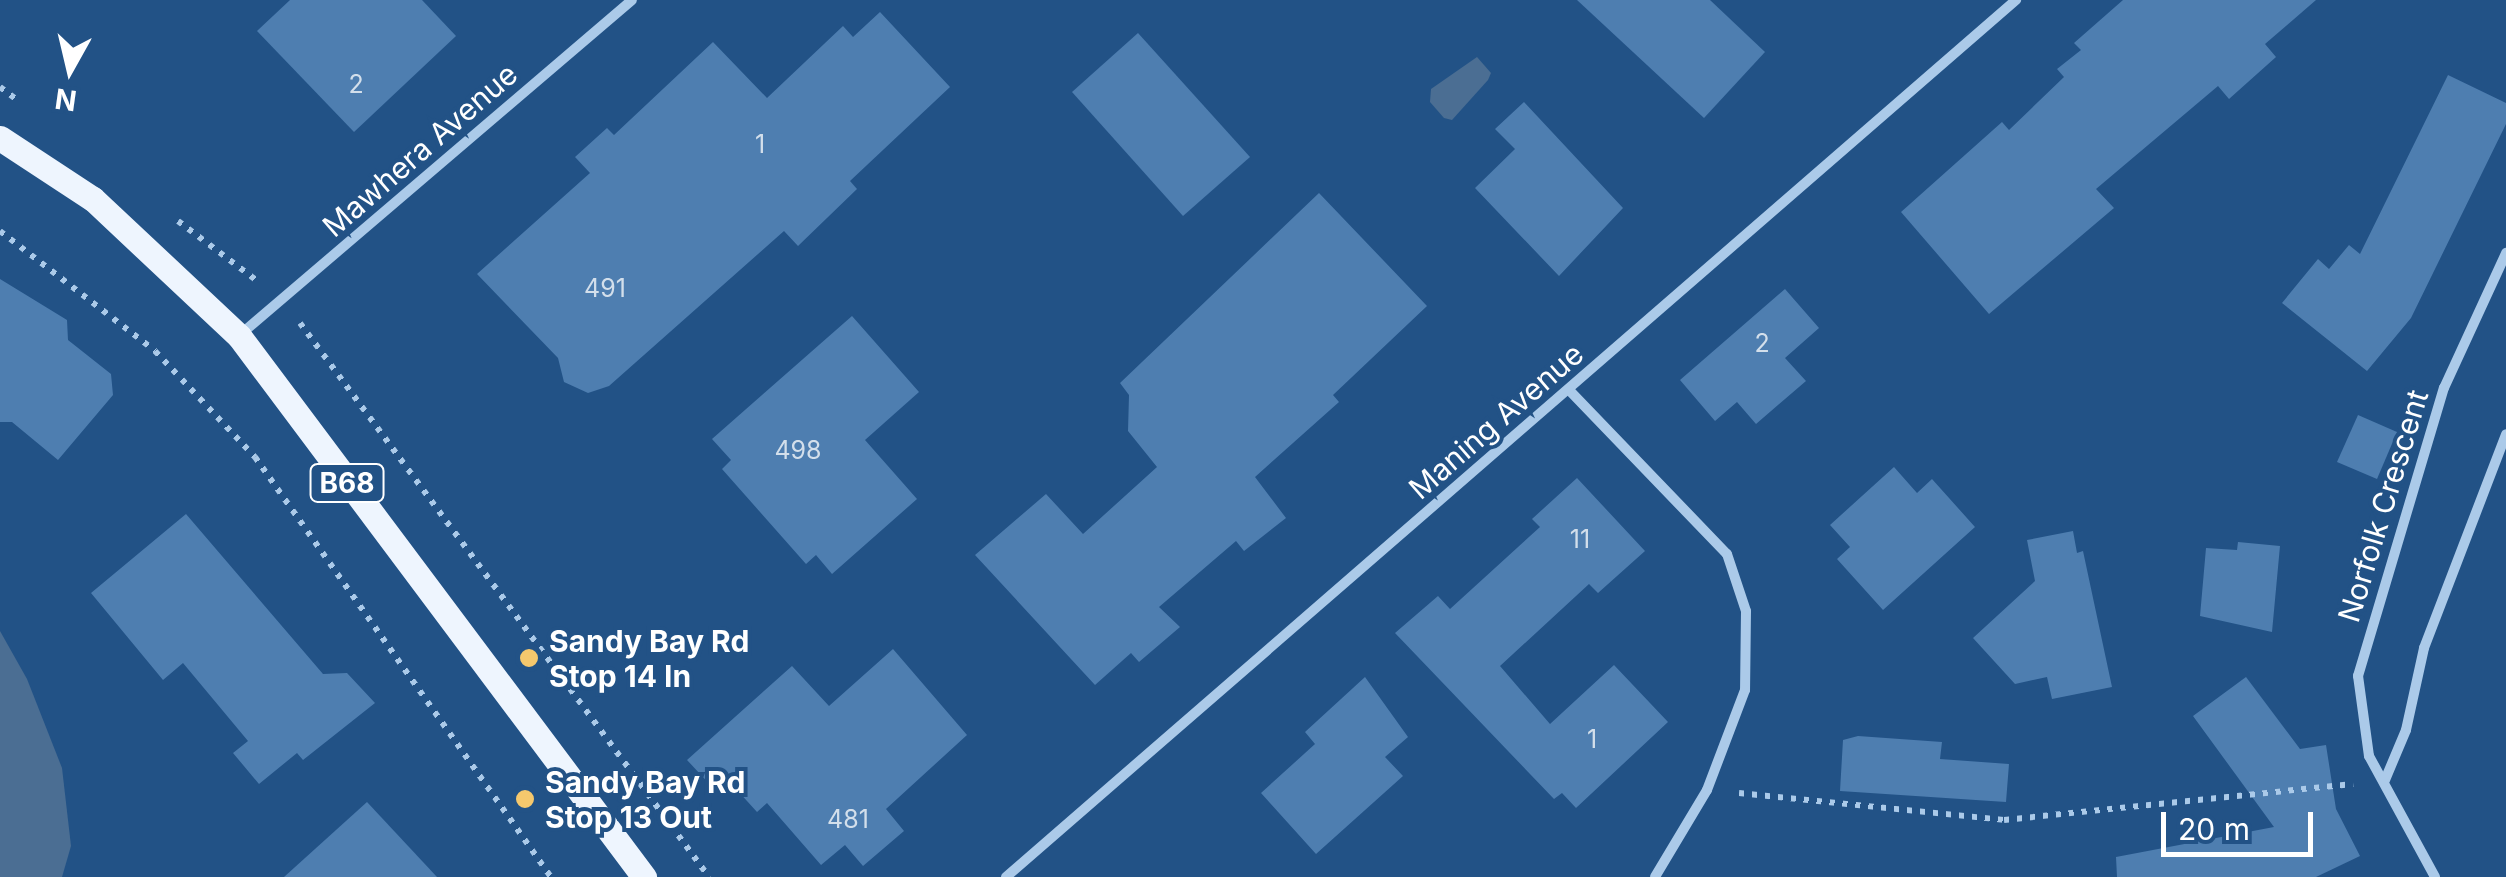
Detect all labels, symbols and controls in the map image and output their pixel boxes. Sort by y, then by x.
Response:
north arrow [20,20,120,120]
street label: Mawhera Avenue [315,56,525,244]
house number: 2 [348,69,364,99]
text: N [53,81,79,118]
house number: 1 [755,129,765,159]
house number: 491 [584,273,626,303]
house number: 2 [1754,328,1770,358]
street label: Maning Avenue [1402,336,1590,506]
street label: Norfolk Crescent [2331,386,2435,626]
house number: 498 [774,435,822,465]
road number: B68 [310,460,384,506]
house number: 11 [1570,524,1590,554]
place label: Sandy Bay Rd Stop 14 In [549,623,749,694]
marker: Sandy Bay Rd Stop 14 In [518,647,540,669]
house number: 1 [1587,724,1597,754]
place label: Sandy Bay Rd Stop 13 Out [545,764,745,834]
marker: Sandy Bay Rd Stop 13 Out [514,788,536,810]
scale bar [2166,792,2318,854]
house number: 481 [827,804,869,834]
text: 20 m [2178,811,2250,847]

